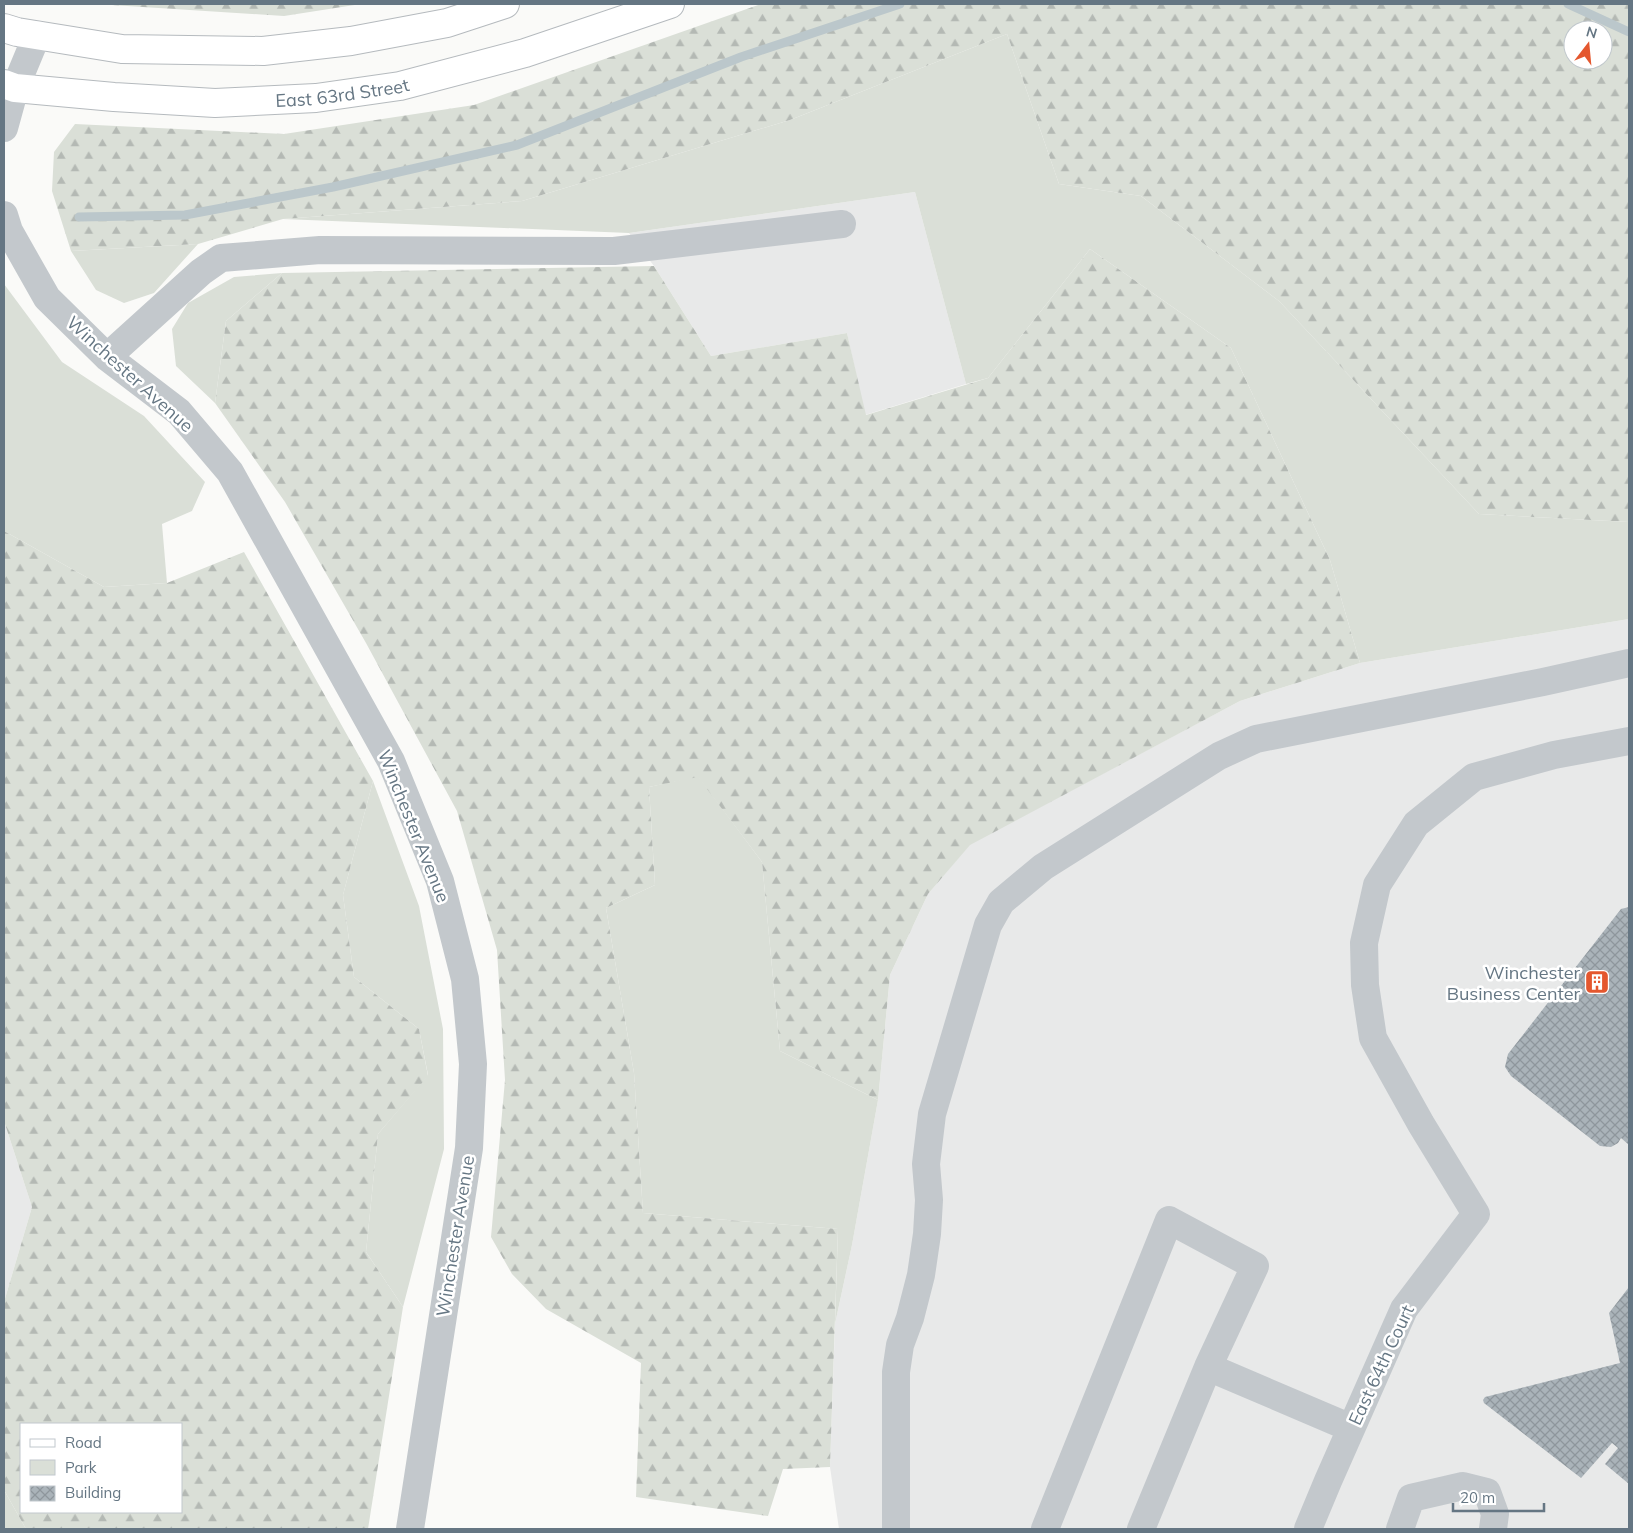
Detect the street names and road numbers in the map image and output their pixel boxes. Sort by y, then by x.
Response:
street label: East 63rd Street [275,73,412,111]
street label: Winchester Avenue [62,311,198,437]
street label: Winchester Avenue [373,746,455,906]
street label: Winchester Avenue [431,1154,479,1318]
street label: East 64th Court [1343,1301,1419,1429]

